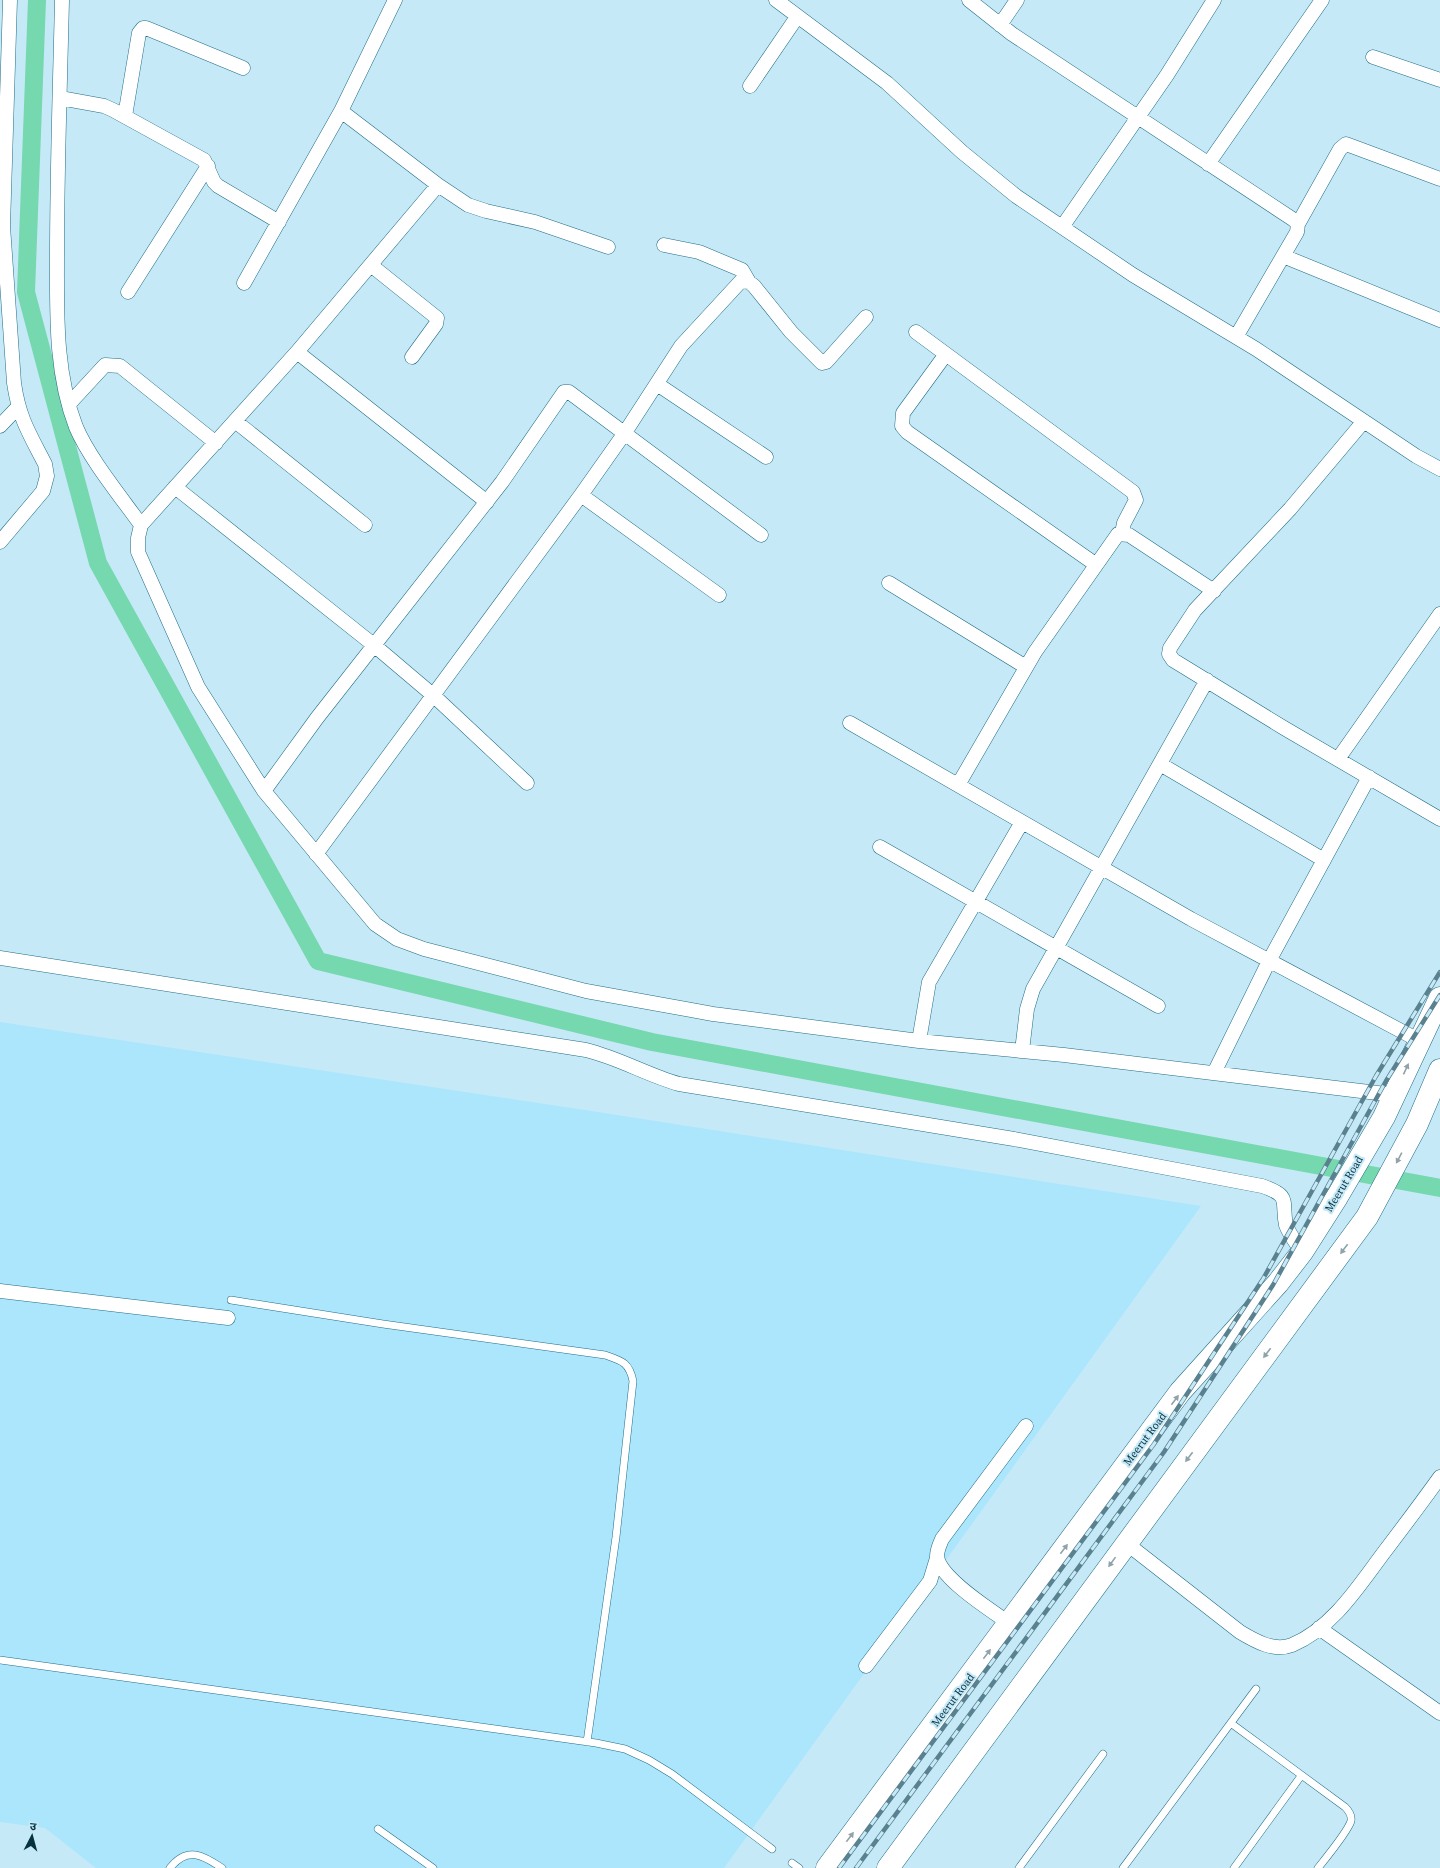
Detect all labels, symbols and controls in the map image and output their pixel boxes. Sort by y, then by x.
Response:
one-way arrow [1403,1064,1409,1075]
street label: Meerut Road [1321,1152,1367,1215]
one-way arrow [1396,1152,1402,1164]
one-way arrow [1340,1243,1348,1254]
one-way arrow [1263,1348,1271,1358]
one-way arrow [1170,1394,1179,1405]
street label: Meerut Road [1120,1409,1170,1469]
one-way arrow [1185,1452,1194,1463]
one-way arrow [1060,1544,1068,1555]
one-way arrow [1108,1557,1116,1567]
one-way arrow [982,1648,991,1659]
street label: Meerut Road [928,1670,978,1730]
north arrow [12,1816,52,1856]
text: उ [29,1819,38,1834]
one-way arrow [846,1831,855,1842]

